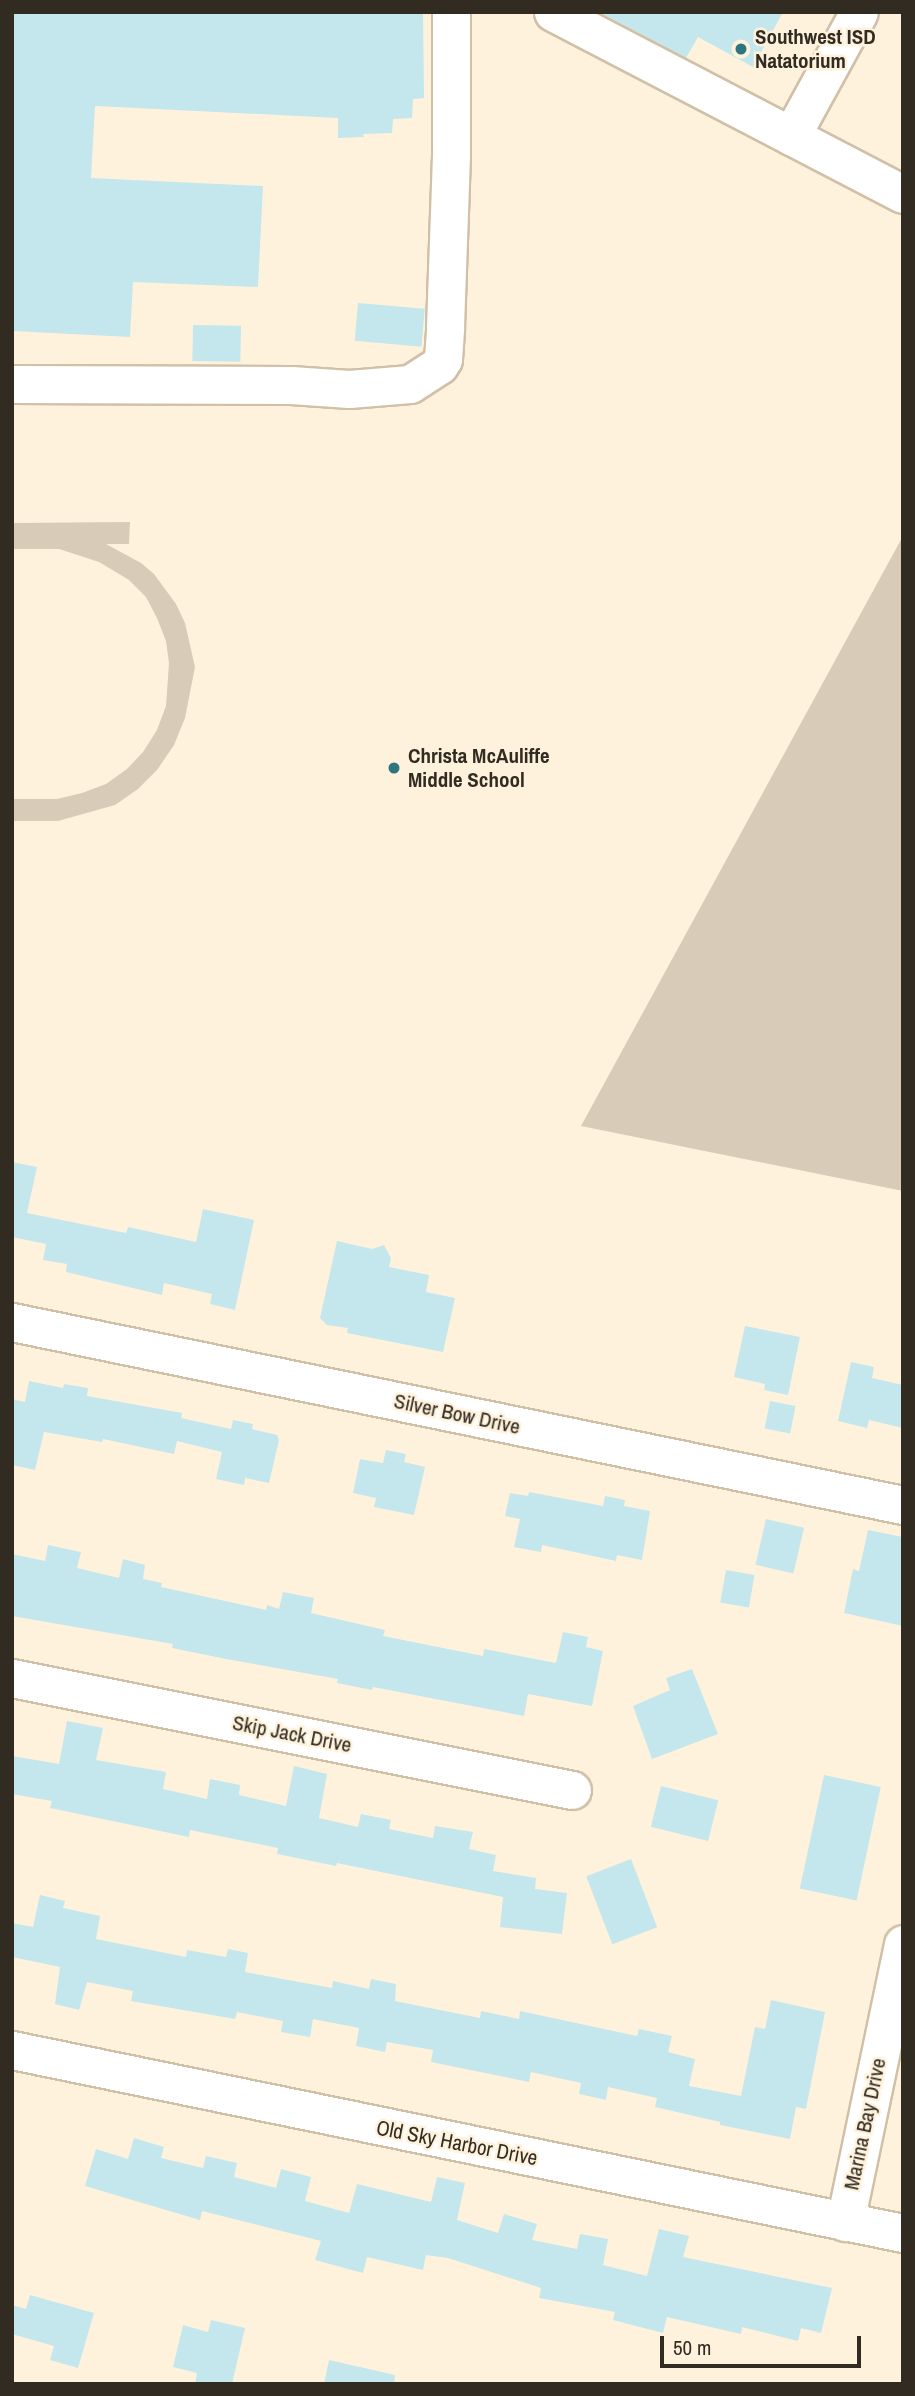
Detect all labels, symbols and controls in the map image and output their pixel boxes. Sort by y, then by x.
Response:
place label: Southwest ISD Natatorium [755,24,876,74]
marker: Southwest ISD Natatorium [733,41,749,57]
place label: Christa McAuliffe Middle School [408,743,550,793]
marker: Christa McAuliffe Middle School [386,760,402,776]
street label: Silver Bow Drive [392,1388,522,1440]
street label: Skip Jack Drive [230,1710,354,1758]
street label: Marina Bay Drive [839,2056,891,2192]
street label: Old Sky Harbor Drive [374,2115,540,2171]
scale bar [663,2322,864,2366]
text: 50 m [673,2333,711,2362]

